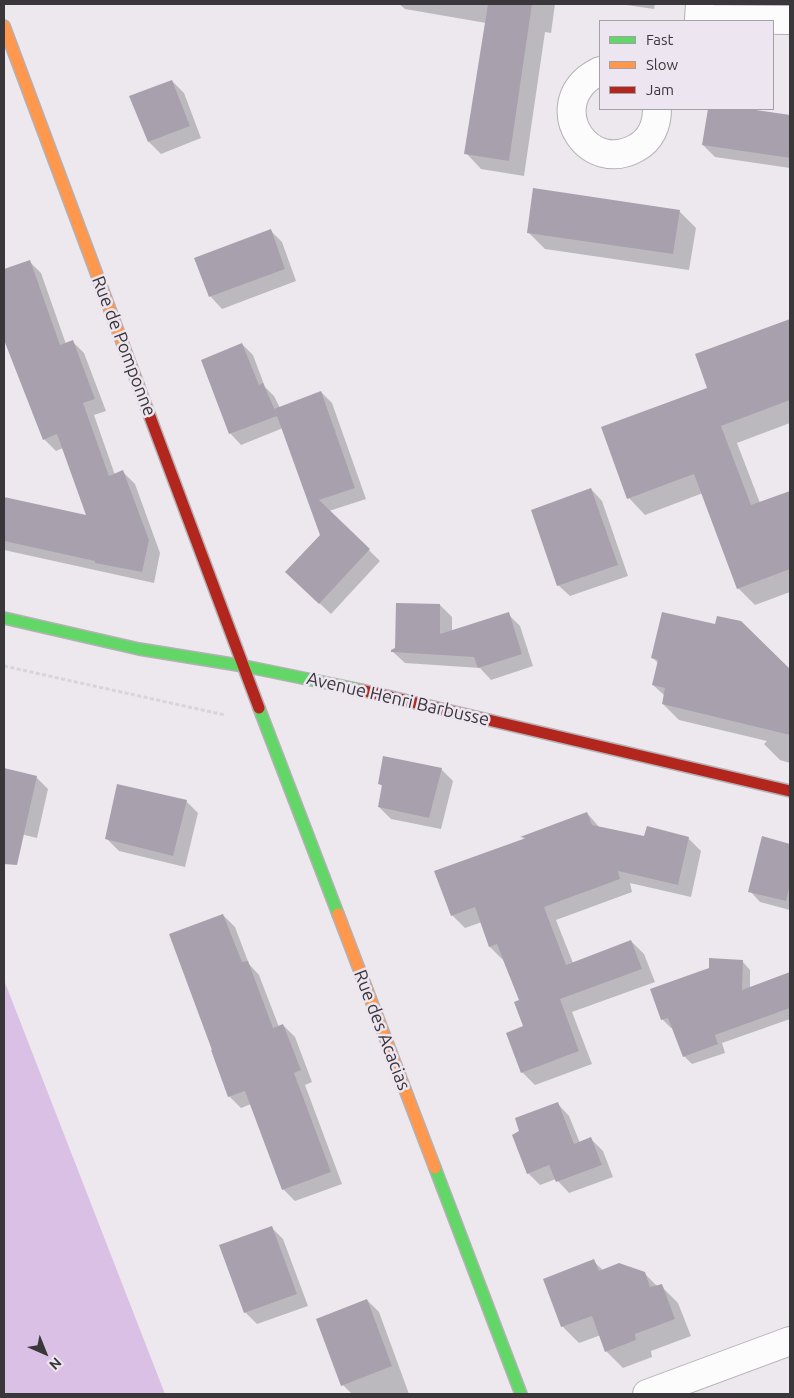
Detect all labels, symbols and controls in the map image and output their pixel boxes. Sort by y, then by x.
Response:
legend [599,20,774,110]
text: Fast [646,31,673,48]
text: Slow [646,56,678,73]
text: Jam [646,81,674,98]
street label: Rue de Pomponne [87,273,161,419]
street label: Avenue Henri Barbusse [305,667,491,731]
street label: Rue des Acacias [349,967,415,1093]
north arrow [20,1328,70,1378]
text: N [46,1354,65,1373]

